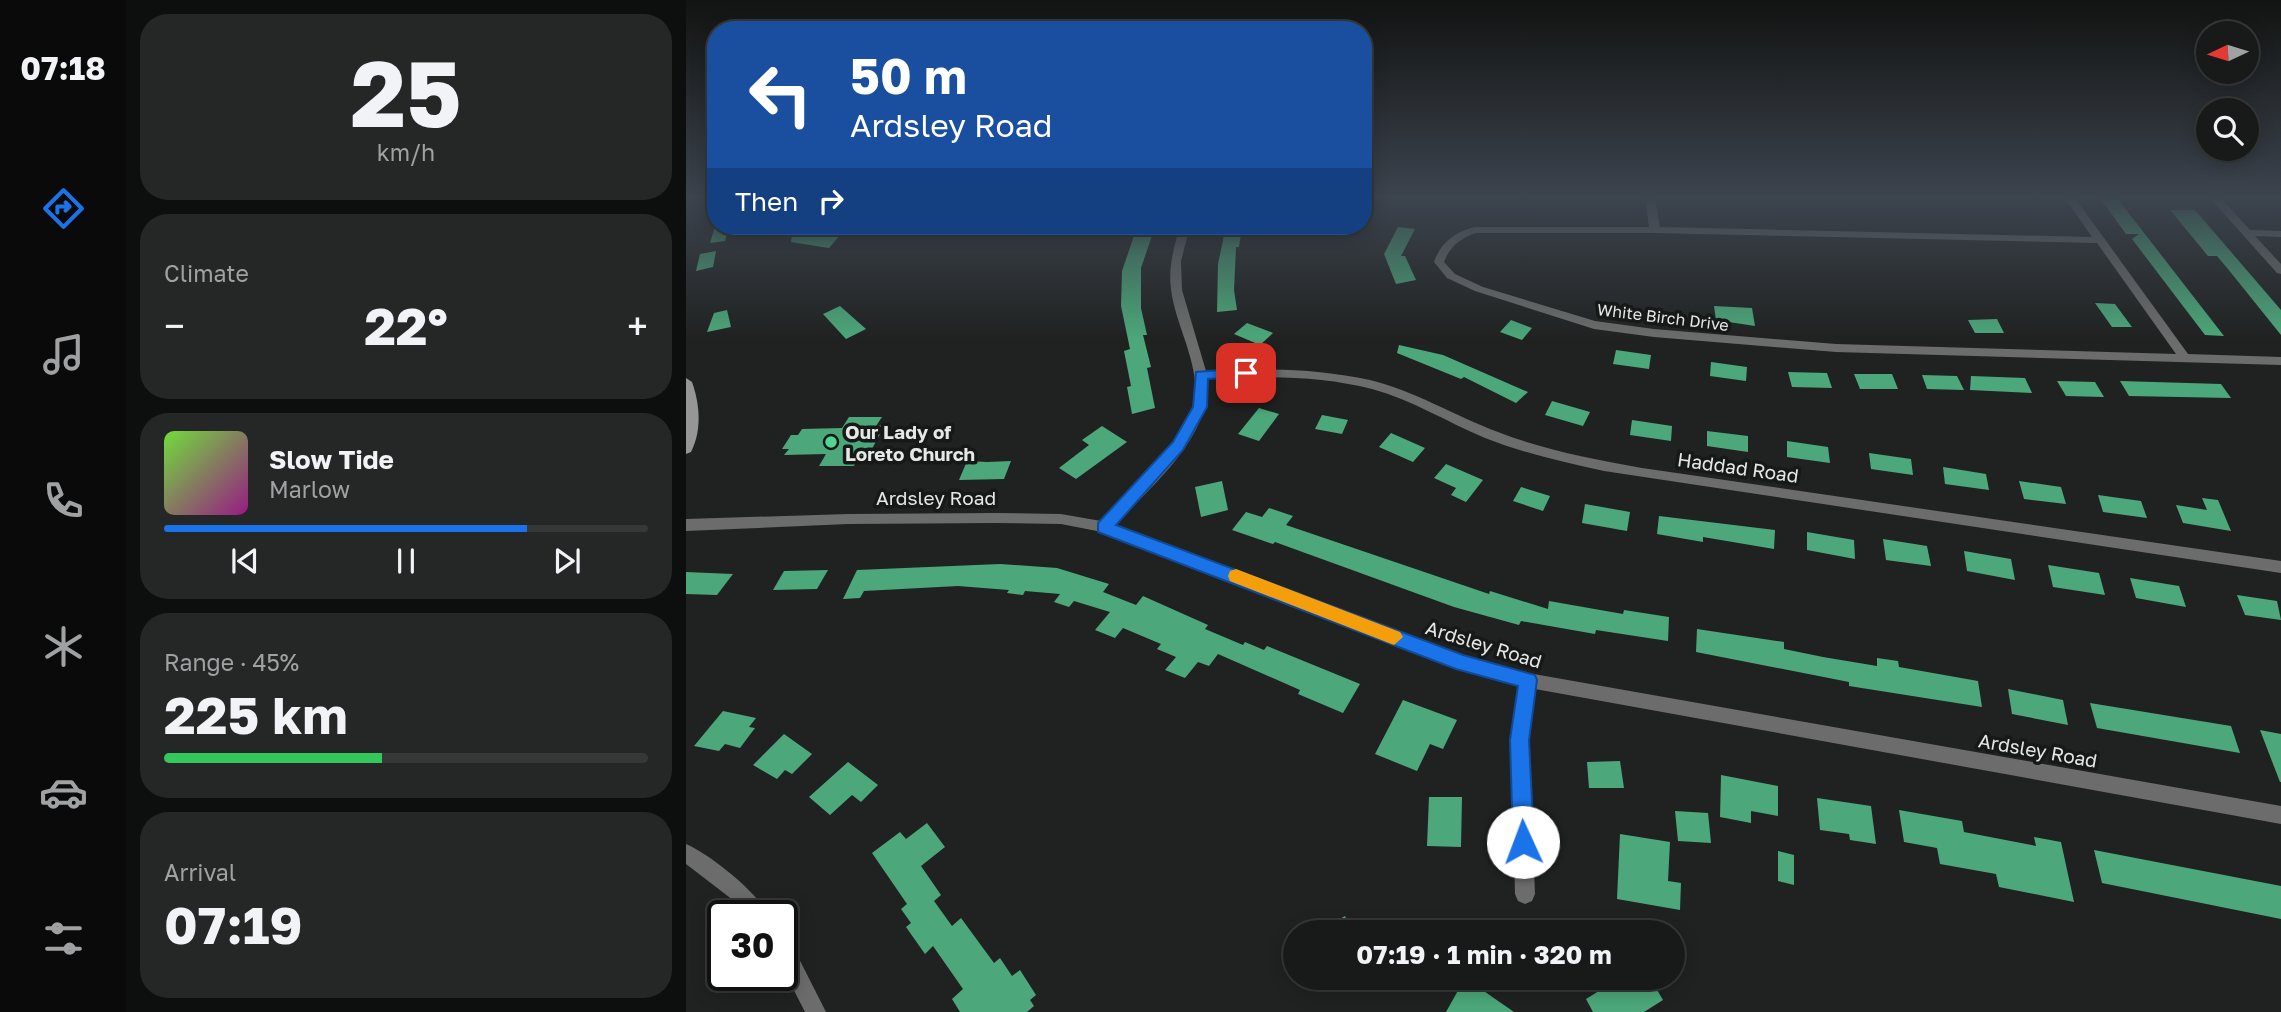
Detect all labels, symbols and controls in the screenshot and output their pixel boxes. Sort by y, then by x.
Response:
north arrow [2196,21,2259,84]
map controls [2196,21,2259,161]
text: 25 [350,38,462,147]
text: 50 m [850,46,967,105]
text: 07:18 [20,49,106,87]
icon: left [735,49,826,140]
button: search [2196,98,2259,161]
text: Ardsley Road [850,106,1052,144]
text: km/h [377,138,435,166]
icon: right [812,182,850,220]
icon: directions [39,184,88,233]
text: Then [735,186,798,217]
text: Climate [164,259,249,287]
text: 22° [364,294,448,356]
street label: White Birch Drive [1596,299,1730,335]
text: − [164,303,185,348]
text: + [627,303,648,348]
icon: music [39,330,88,379]
pin [1216,343,1276,403]
icon: arrive [1227,354,1265,392]
place label: Our Lady of Loreto Church [845,420,975,465]
marker: Our Lady of Loreto Church [823,434,839,450]
text: Slow Tide [269,444,394,475]
street label: Haddad Road [1676,447,1800,487]
text: Marlow [269,475,350,503]
icon: phone [39,476,88,525]
street label: Ardsley Road [876,486,996,509]
icon: previous [226,542,264,580]
icon: pause [387,542,425,580]
icon: next [548,542,586,580]
street label: Ardsley Road [1423,615,1545,673]
icon: climate [39,622,88,671]
text: Range · 45% [164,648,299,676]
text: 225 km [164,683,348,745]
street label: Ardsley Road [1977,728,2099,772]
icon: car [39,768,88,817]
position arrow [1486,805,1560,879]
text: Arrival [164,858,236,886]
text: 07:19 [164,893,303,955]
speed limit sign: 30 [707,900,798,991]
icon: filters [39,914,88,963]
text: 07:19 · 1 min · 320 m [1356,939,1612,970]

